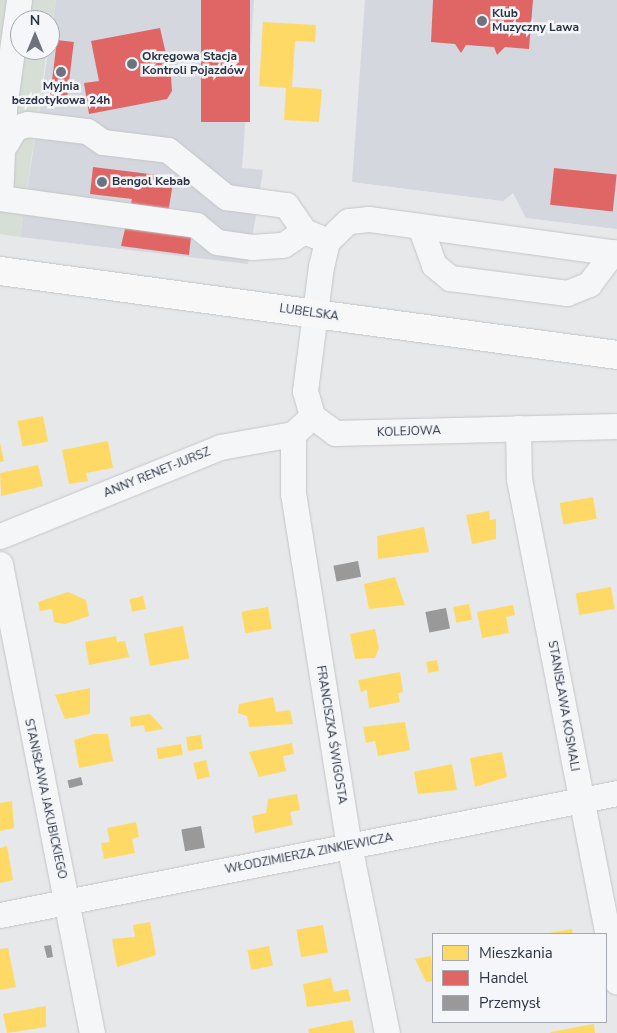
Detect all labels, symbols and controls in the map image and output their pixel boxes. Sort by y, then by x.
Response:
place label: Klub Muzyczny Lawa [492,7,579,35]
north arrow [10,10,60,60]
text: N [30,11,40,30]
marker: Klub Muzyczny Lawa [476,15,488,27]
place label: Okręgowa Stacja Kontroli Pojazdów [142,50,244,78]
marker: Okręgowa Stacja Kontroli Pojazdów [126,58,138,70]
marker: Myjnia bezdotykowa 24h [55,66,67,78]
place label: Myjnia bezdotykowa 24h [12,80,110,108]
place label: Bengol Kebab [112,175,190,189]
marker: Bengol Kebab [96,176,108,188]
street label: LUBELSKA [278,302,340,324]
street label: KOLEJOWA [377,424,441,440]
street label: ANNY RENET-JURSZ [101,445,213,501]
street label: STANISŁAWA KOSMALI [544,639,582,773]
street label: FRANCISZKA ŚWIGOSTA [313,665,349,805]
street label: STANISŁAWA JAKUBICKIEGO [21,717,69,881]
street label: WŁODZIMIERZA ZINKIEWICZA [224,831,394,877]
legend [432,933,607,1023]
text: Mieszkania [479,943,553,963]
text: Handel [479,968,528,988]
text: Przemysł [479,993,541,1013]

